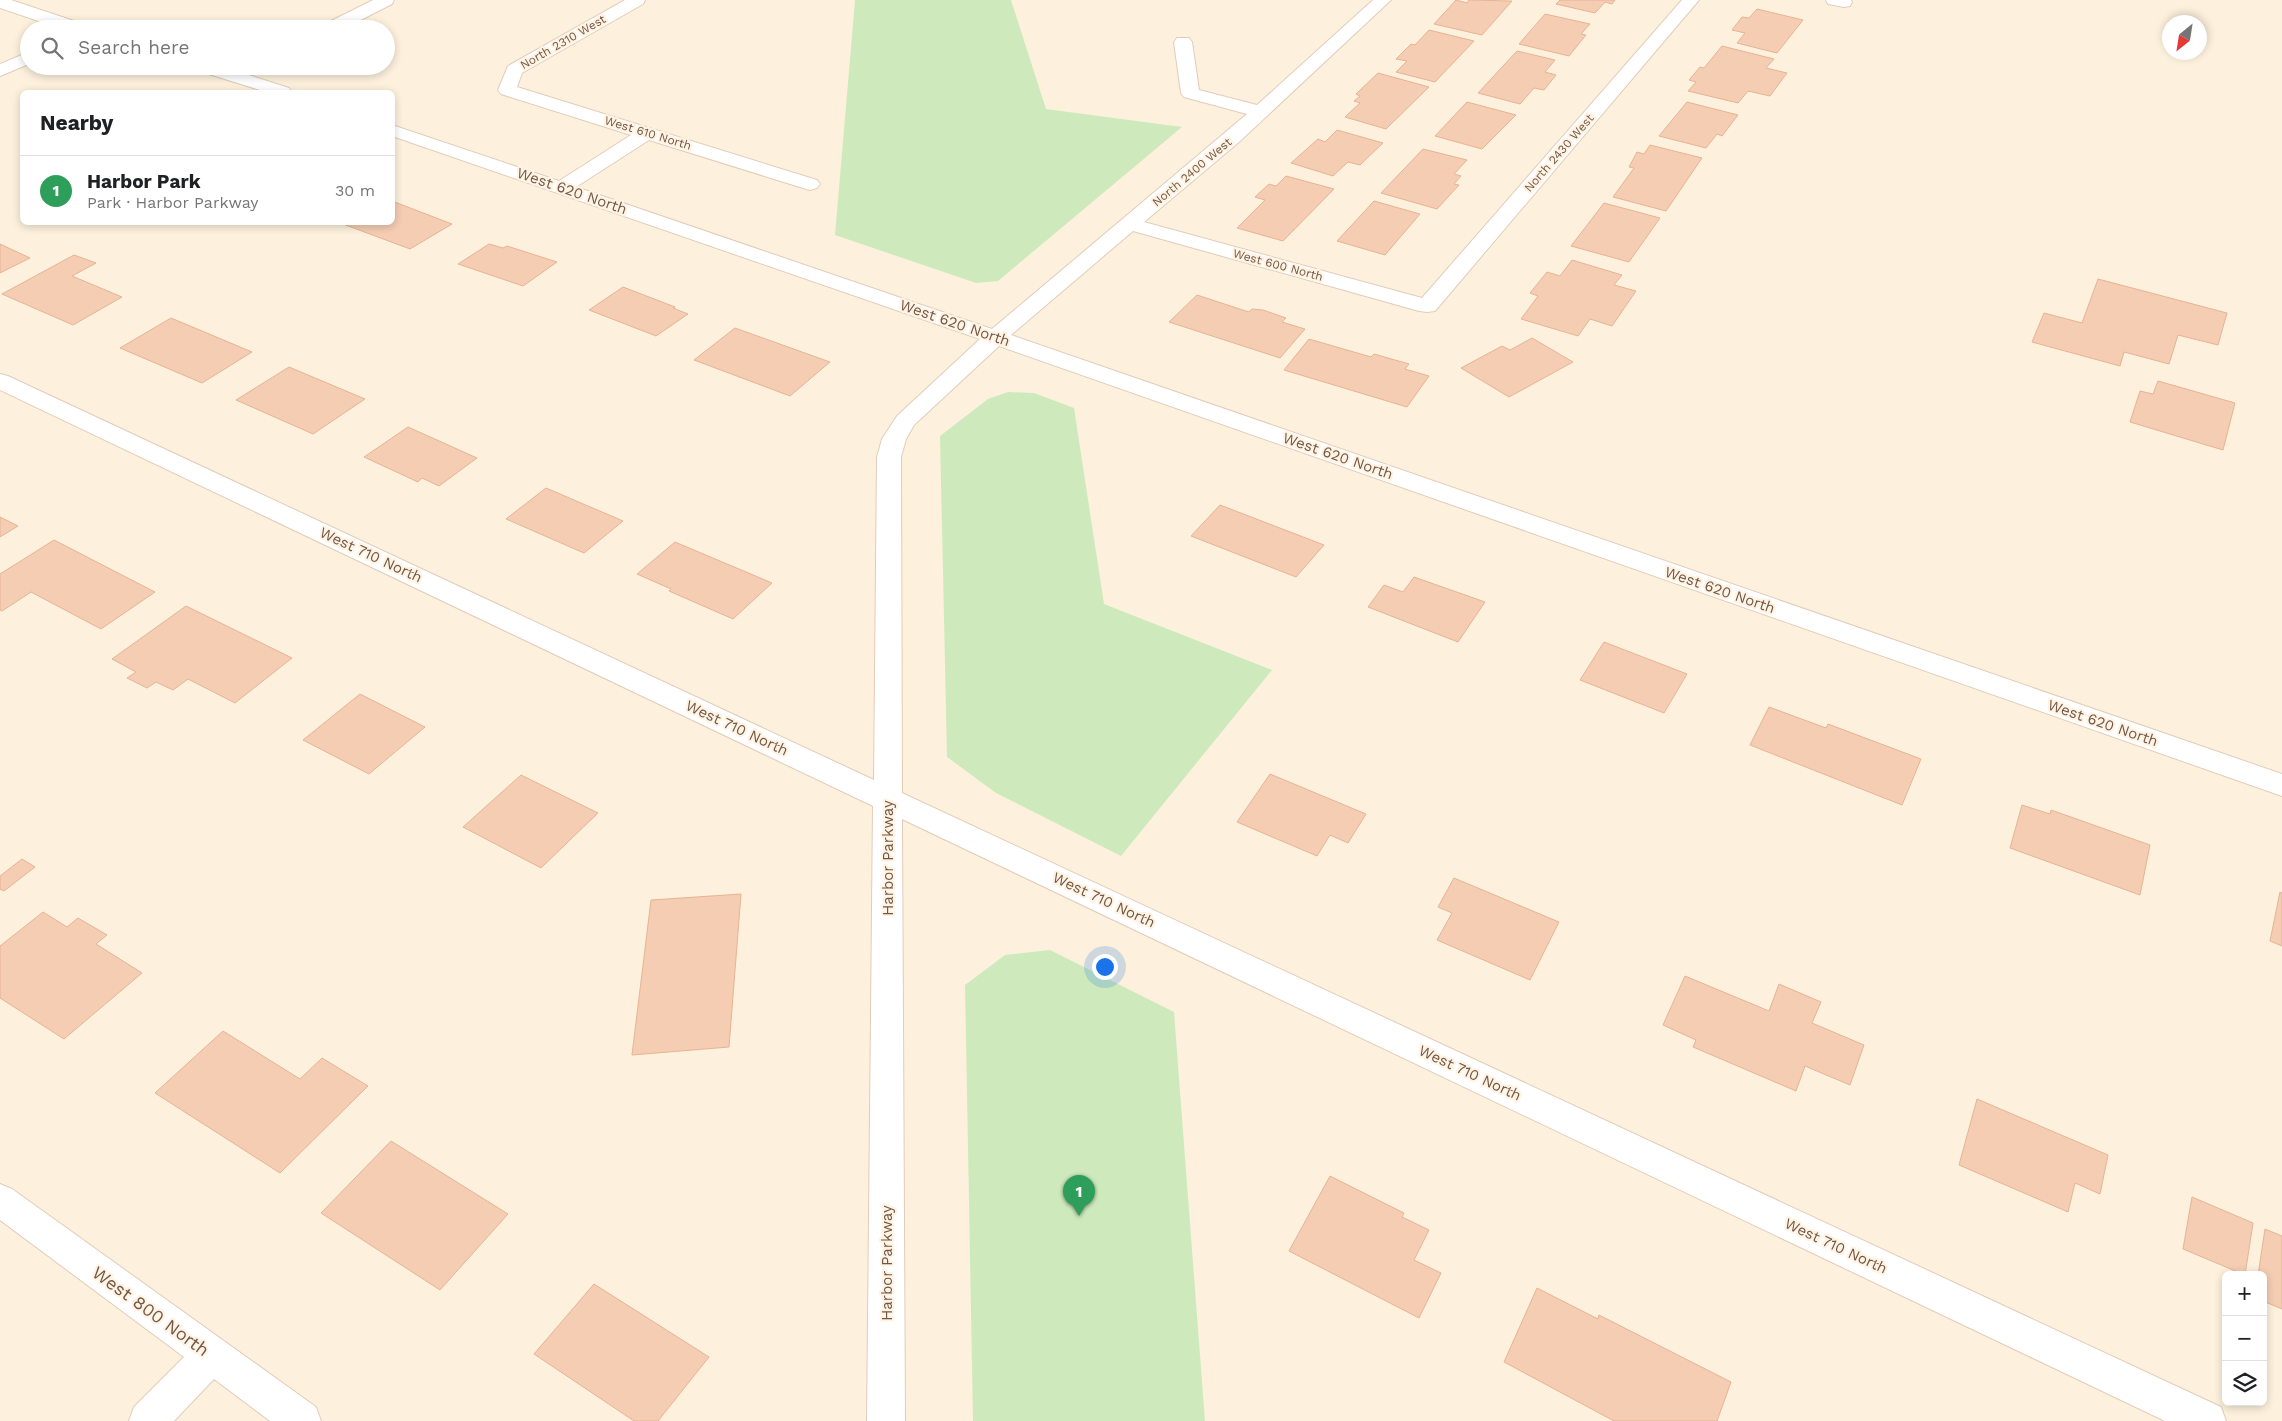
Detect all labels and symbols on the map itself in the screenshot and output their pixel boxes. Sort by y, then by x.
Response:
street label: North 2310 West [518,12,608,72]
north arrow [2162,15,2207,60]
street label: North 2430 West [1521,111,1597,195]
street label: West 610 North [603,113,693,153]
street label: North 2400 West [1150,135,1234,209]
street label: West 620 North [515,164,629,218]
street label: West 600 North [1231,246,1325,284]
street label: West 620 North [898,296,1012,350]
street label: West 620 North [1281,429,1395,483]
street label: West 710 North [317,523,425,587]
street label: West 620 North [1663,563,1777,617]
street label: West 710 North [683,696,791,760]
street label: West 620 North [2046,696,2160,750]
street label: Harbor Parkway [879,800,897,916]
street label: West 710 North [1050,868,1158,932]
your location [1092,954,1118,980]
street label: West 710 North [1416,1041,1524,1105]
pin: 1 [1063,1175,1095,1216]
street label: Harbor Parkway [878,1205,896,1321]
street label: West 710 North [1782,1214,1890,1278]
street label: West 800 North [89,1262,213,1360]

